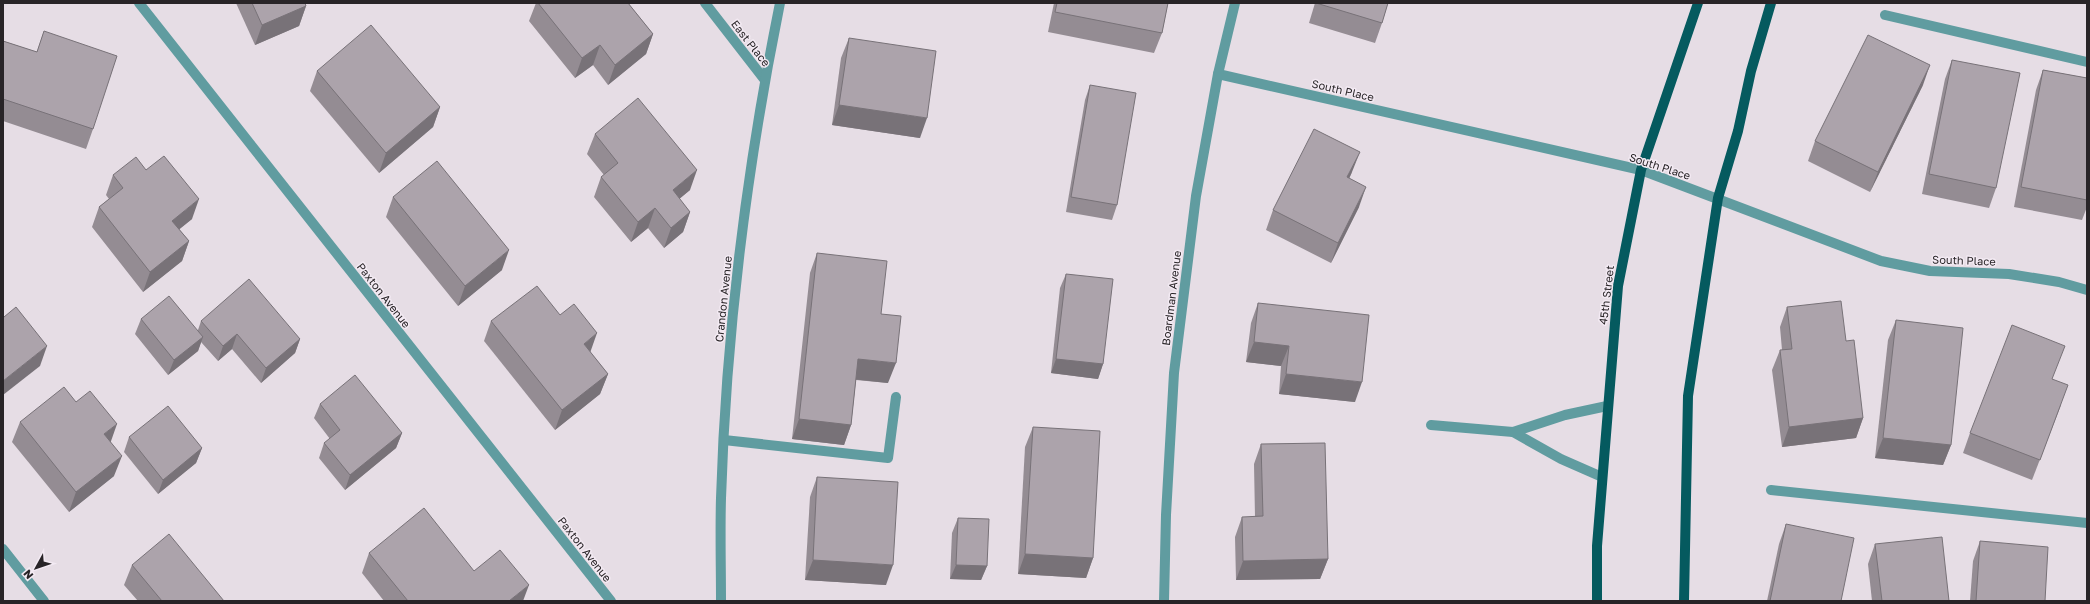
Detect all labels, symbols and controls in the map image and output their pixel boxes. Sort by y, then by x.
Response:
street label: East Place [729,17,773,69]
street label: South Place [1311,77,1375,103]
street label: South Place [1628,150,1692,182]
street label: Boardman Avenue [1159,250,1183,346]
street label: South Place [1932,252,1996,268]
street label: Crandon Avenue [712,255,734,343]
street label: Paxton Avenue [355,260,413,330]
street label: 45th Street [1596,265,1616,325]
street label: Paxton Avenue [556,514,614,584]
north arrow [16,548,56,588]
text: N [20,567,36,582]

